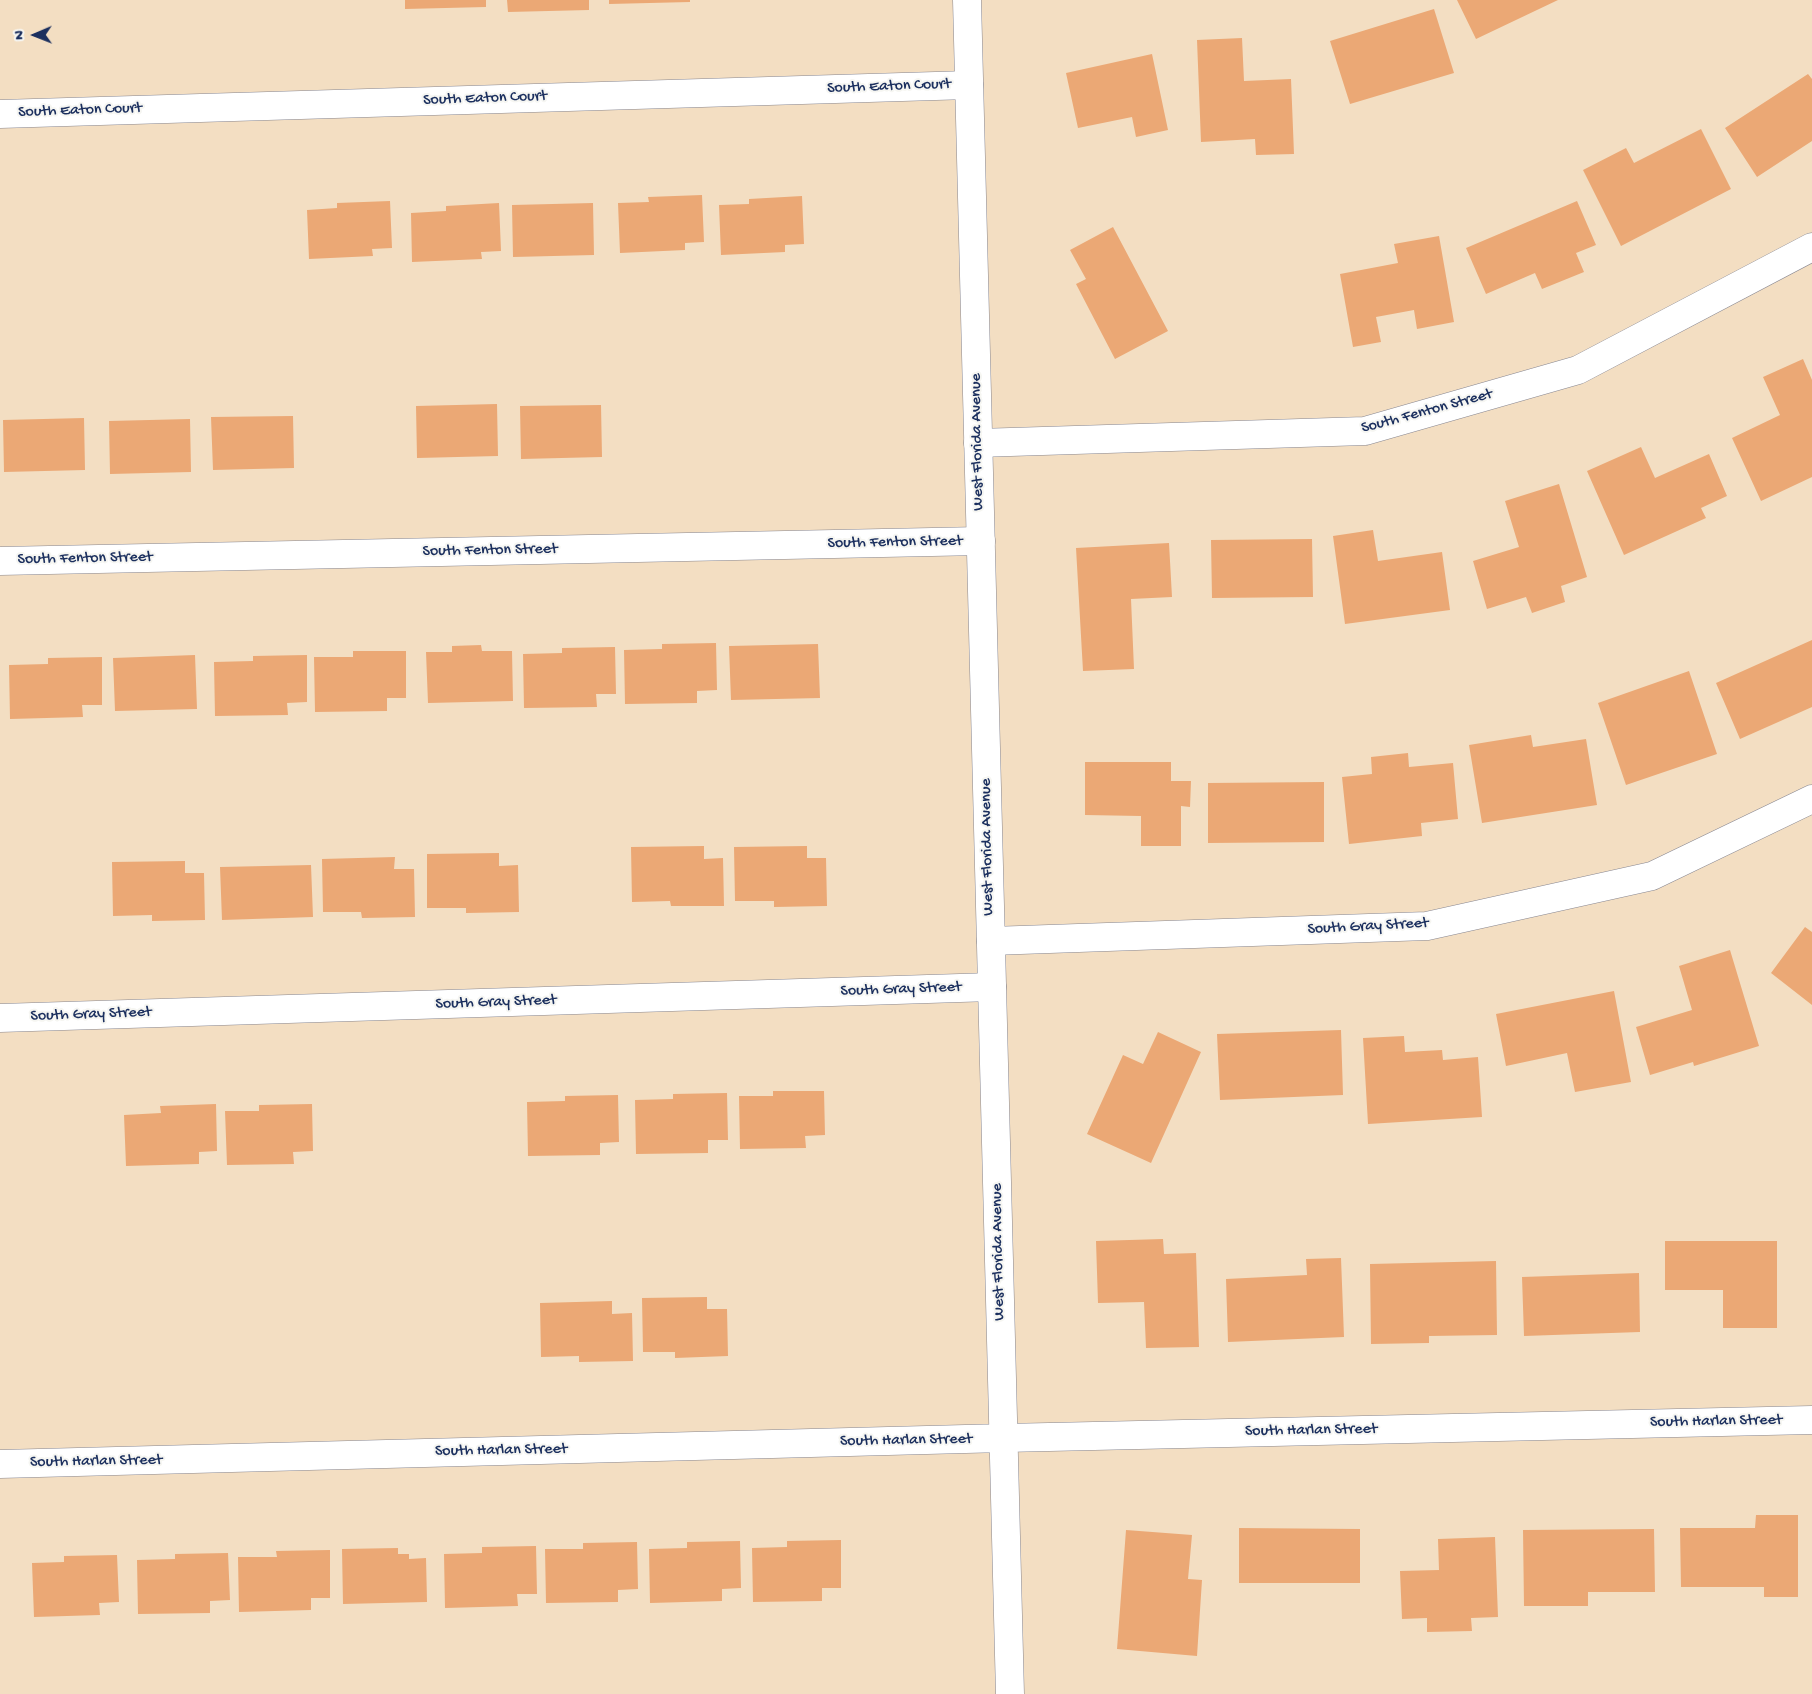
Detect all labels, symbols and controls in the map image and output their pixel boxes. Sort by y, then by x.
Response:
north arrow [10,10,60,60]
text: N [11,31,28,40]
street label: South Eaton Court [827,75,951,99]
street label: South Eaton Court [423,87,547,111]
street label: South Eaton Court [18,99,142,123]
street label: West Florida Avenue [967,373,989,511]
street label: South Fenton Street [1359,385,1495,439]
street label: South Fenton Street [827,532,963,554]
street label: South Fenton Street [422,540,558,562]
street label: South Fenton Street [17,548,153,570]
street label: West Florida Avenue [977,778,999,916]
street label: South Gray Street [1307,914,1429,940]
street label: South Gray Street [840,978,962,1002]
street label: South Gray Street [435,991,557,1015]
street label: South Gray Street [30,1003,152,1027]
street label: West Florida Avenue [988,1183,1010,1321]
street label: South Harlan Street [1650,1411,1782,1433]
street label: South Harlan Street [1245,1420,1377,1442]
street label: South Harlan Street [840,1430,972,1452]
street label: South Harlan Street [435,1440,567,1462]
street label: South Harlan Street [30,1451,162,1473]

